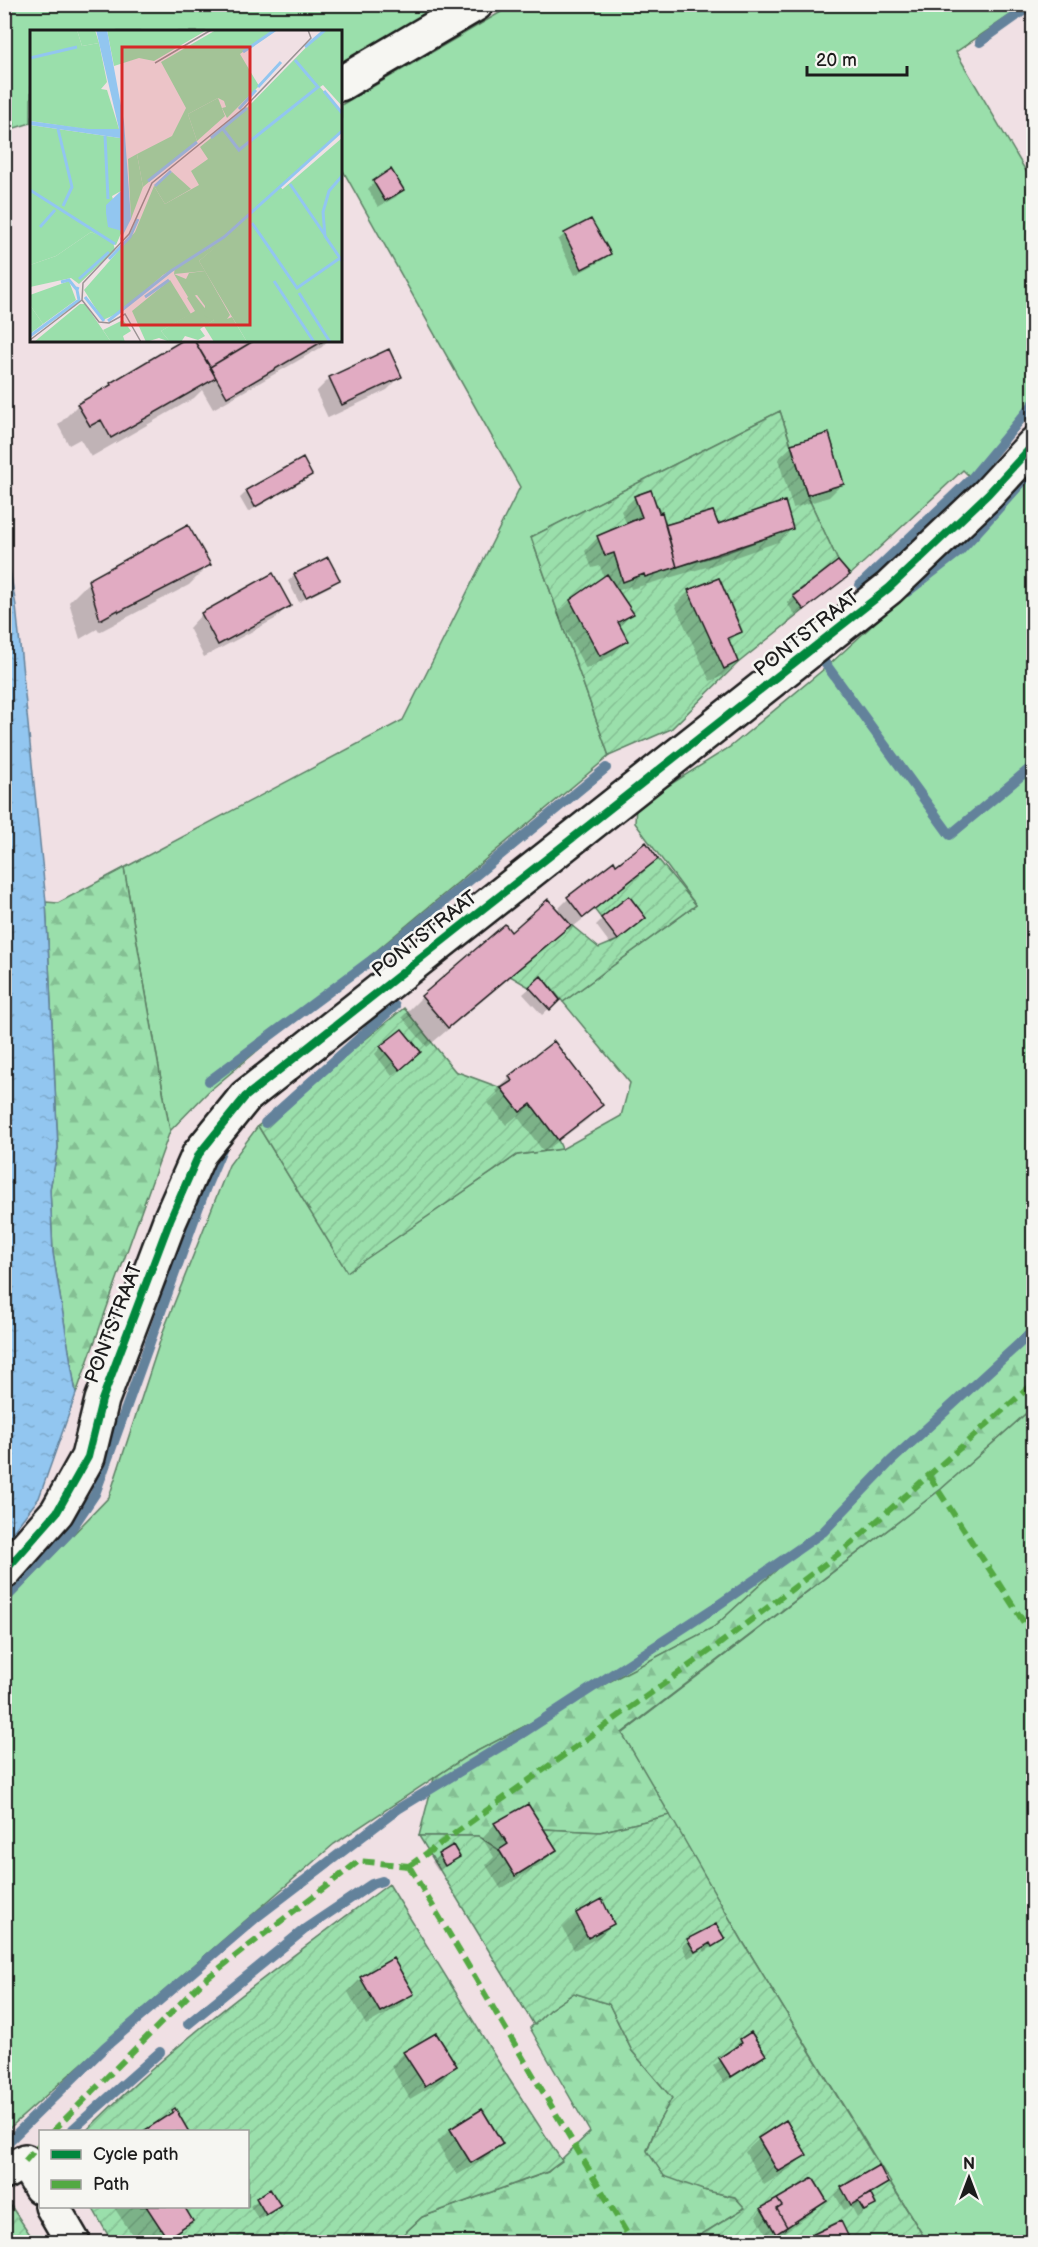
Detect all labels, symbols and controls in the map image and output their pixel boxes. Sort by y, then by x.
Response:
inset map [30,30,342,342]
scale bar [807,39,908,77]
text: 20 m [816,50,857,71]
street label: PONTSTRAAT [749,584,865,682]
street label: PONTSTRAAT [367,885,483,983]
street label: PONTSTRAAT [80,1259,148,1387]
legend [39,2130,249,2208]
text: Cycle path [93,2144,179,2165]
north arrow [939,2148,999,2208]
text: N [963,2155,975,2174]
text: Path [93,2174,129,2195]

